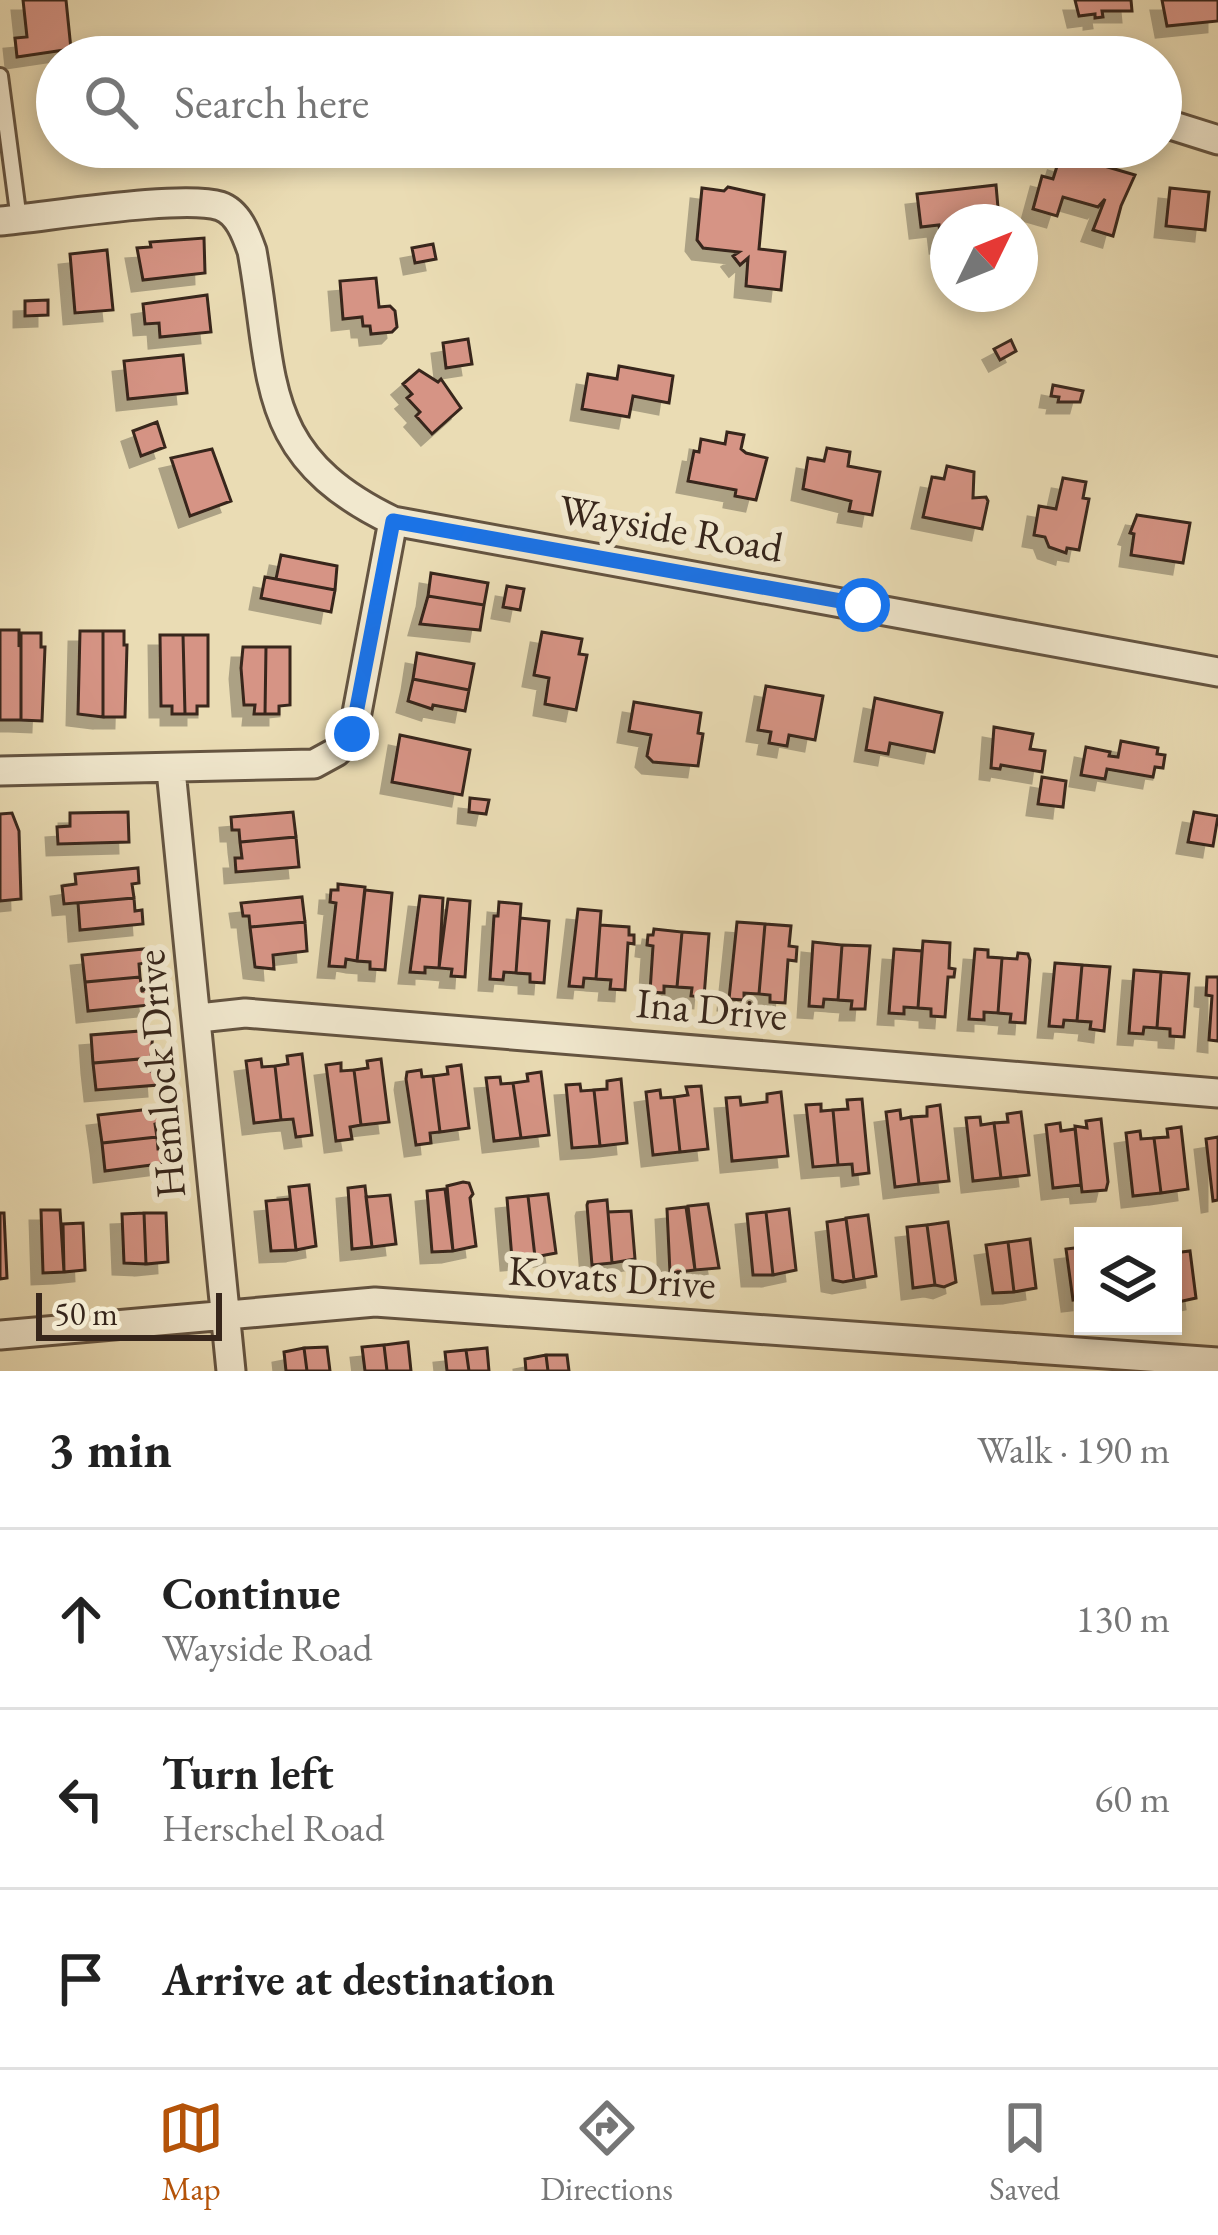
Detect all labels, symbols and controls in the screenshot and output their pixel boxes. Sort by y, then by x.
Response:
search box [36,36,1182,168]
icon: search [78,69,144,135]
text: Search here [174,73,369,131]
north arrow [930,204,1038,312]
street label: Wayside Road [555,481,788,575]
route start [836,578,890,632]
route end [325,707,379,761]
street label: Hemlock Drive [122,948,198,1200]
street label: Ina Drive [634,975,790,1043]
map controls [1074,1227,1182,1335]
button: layers [1074,1227,1182,1335]
street label: Kovats Drive [506,1242,718,1312]
scale bar [36,1287,222,1340]
text: 50 m [54,1292,118,1335]
text: 3 min [48,1416,172,1482]
text: Walk · 190 m [977,1424,1170,1475]
text: Continue [162,1564,340,1622]
icon: ahead [48,1586,114,1652]
text: 130 m [1076,1593,1170,1644]
text: Wayside Road [162,1622,373,1673]
text: Turn left [162,1744,334,1802]
icon: left [48,1766,114,1832]
text: 60 m [1094,1773,1170,1824]
text: Herschel Road [162,1802,384,1853]
icon: arrive [48,1946,114,2012]
text: Arrive at destination [162,1950,555,2008]
tab: Map [158,2095,224,2210]
tab: Directions [540,2095,673,2210]
tab: Saved [989,2095,1060,2210]

